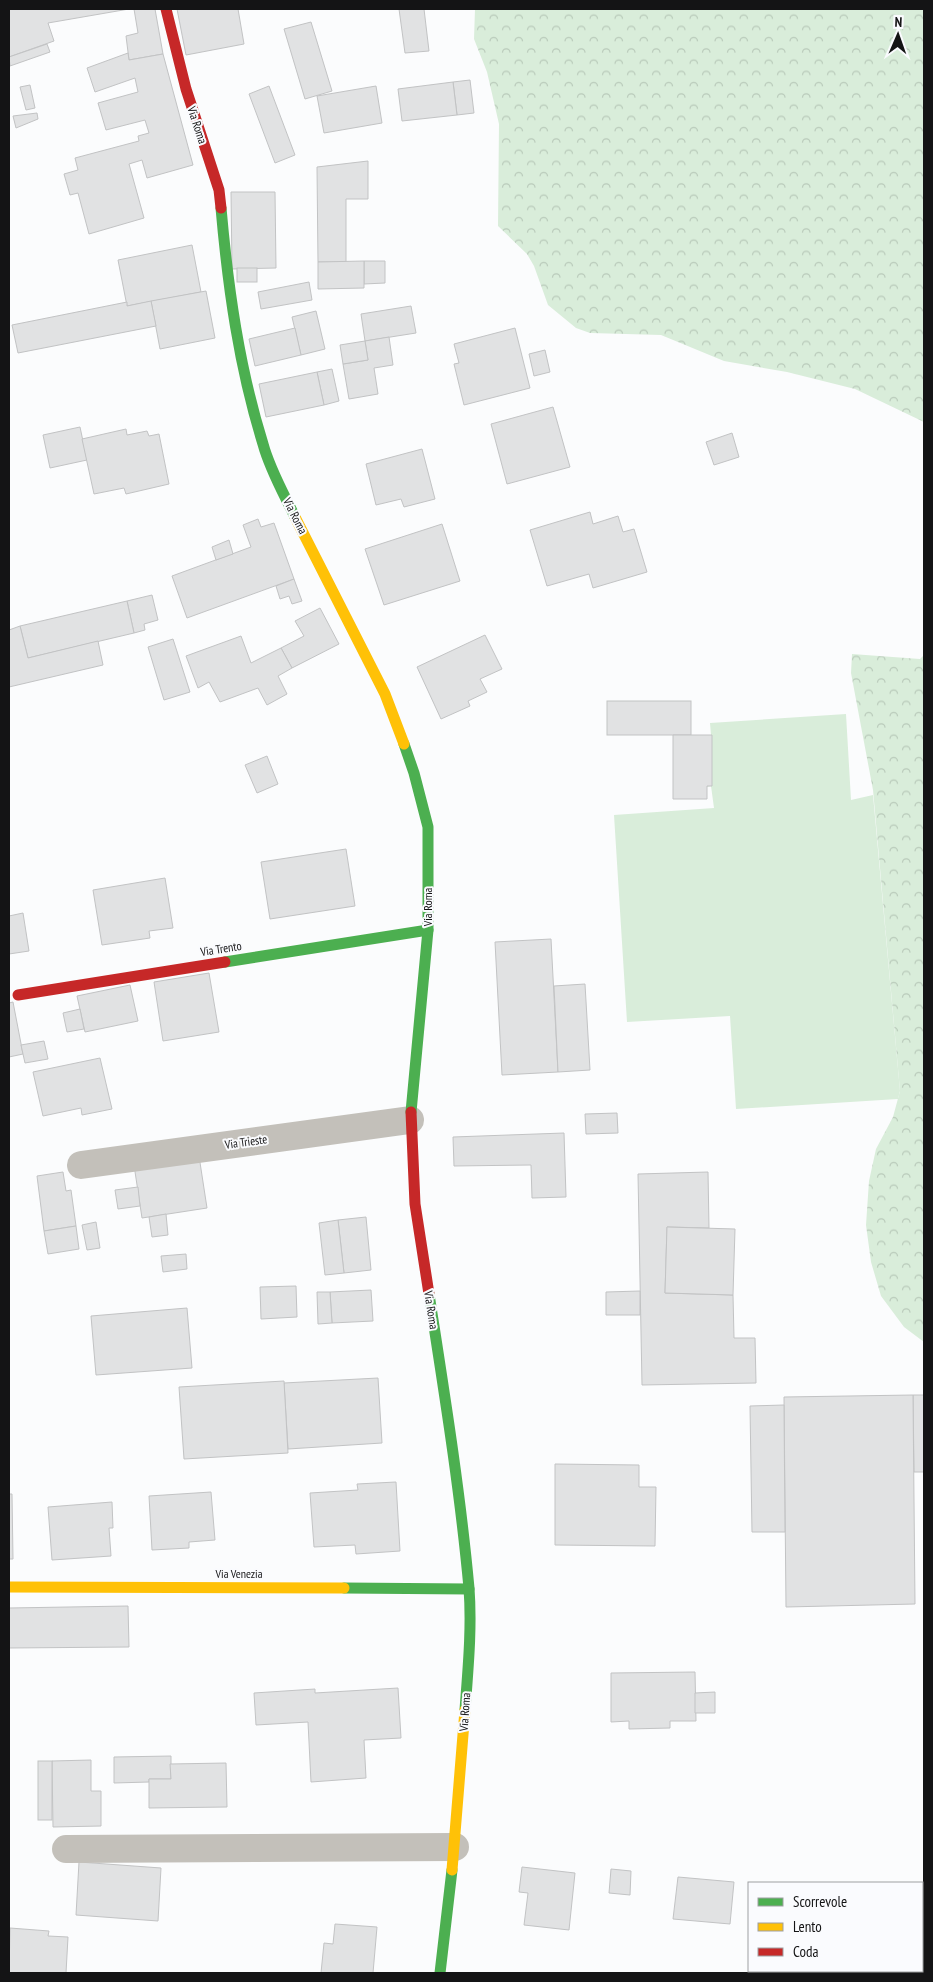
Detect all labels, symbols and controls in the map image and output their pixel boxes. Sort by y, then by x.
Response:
north arrow [873,10,923,60]
text: N [894,13,903,31]
street label: Via Roma [184,103,211,146]
street label: Via Roma [280,494,311,537]
street label: Via Roma [420,888,435,927]
street label: Via Trento [198,938,243,959]
street label: Via Trieste [223,1131,268,1152]
street label: Via Roma [421,1289,442,1330]
street label: Via Venezia [215,1566,263,1581]
street label: Via Roma [456,1692,473,1733]
legend [748,1882,923,1972]
text: Scorrevole [793,1892,847,1911]
text: Lento [793,1917,822,1936]
text: Coda [793,1942,818,1961]

